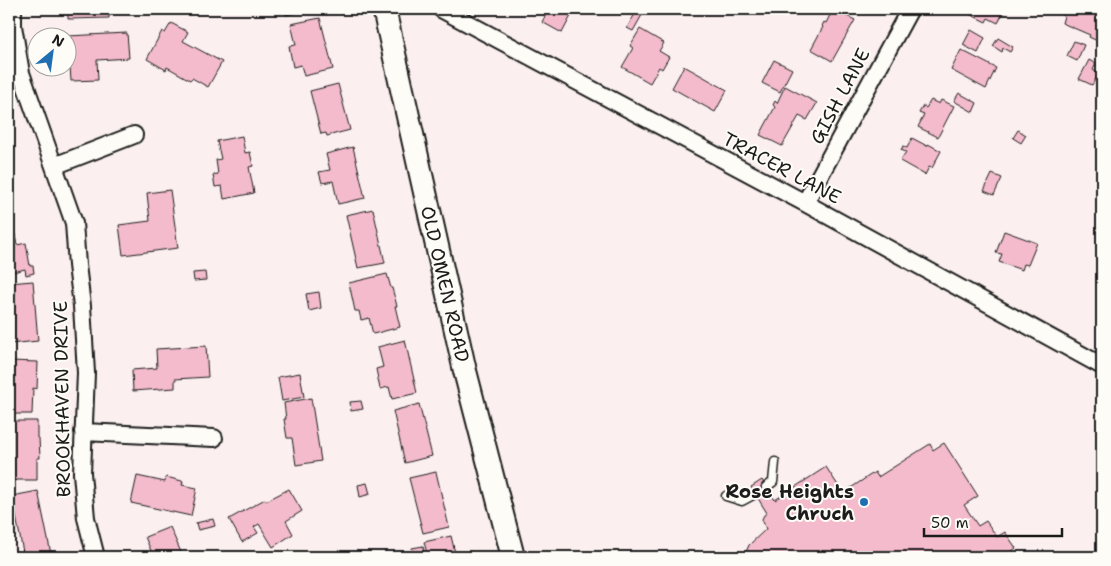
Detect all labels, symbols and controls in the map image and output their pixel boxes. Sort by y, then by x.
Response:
north arrow [28,28,78,78]
text: N [49,30,68,51]
street label: GISH LANE [804,44,876,148]
street label: TRACER LANE [719,126,846,210]
street label: OLD OMEN ROAD [415,203,475,365]
street label: BROOKHAVEN DRIVE [48,300,76,498]
place label: Rose Heights Chruch [725,479,854,526]
marker: Rose Heights Chruch [858,496,870,508]
scale bar [924,506,1061,538]
text: 50 m [931,513,969,533]

